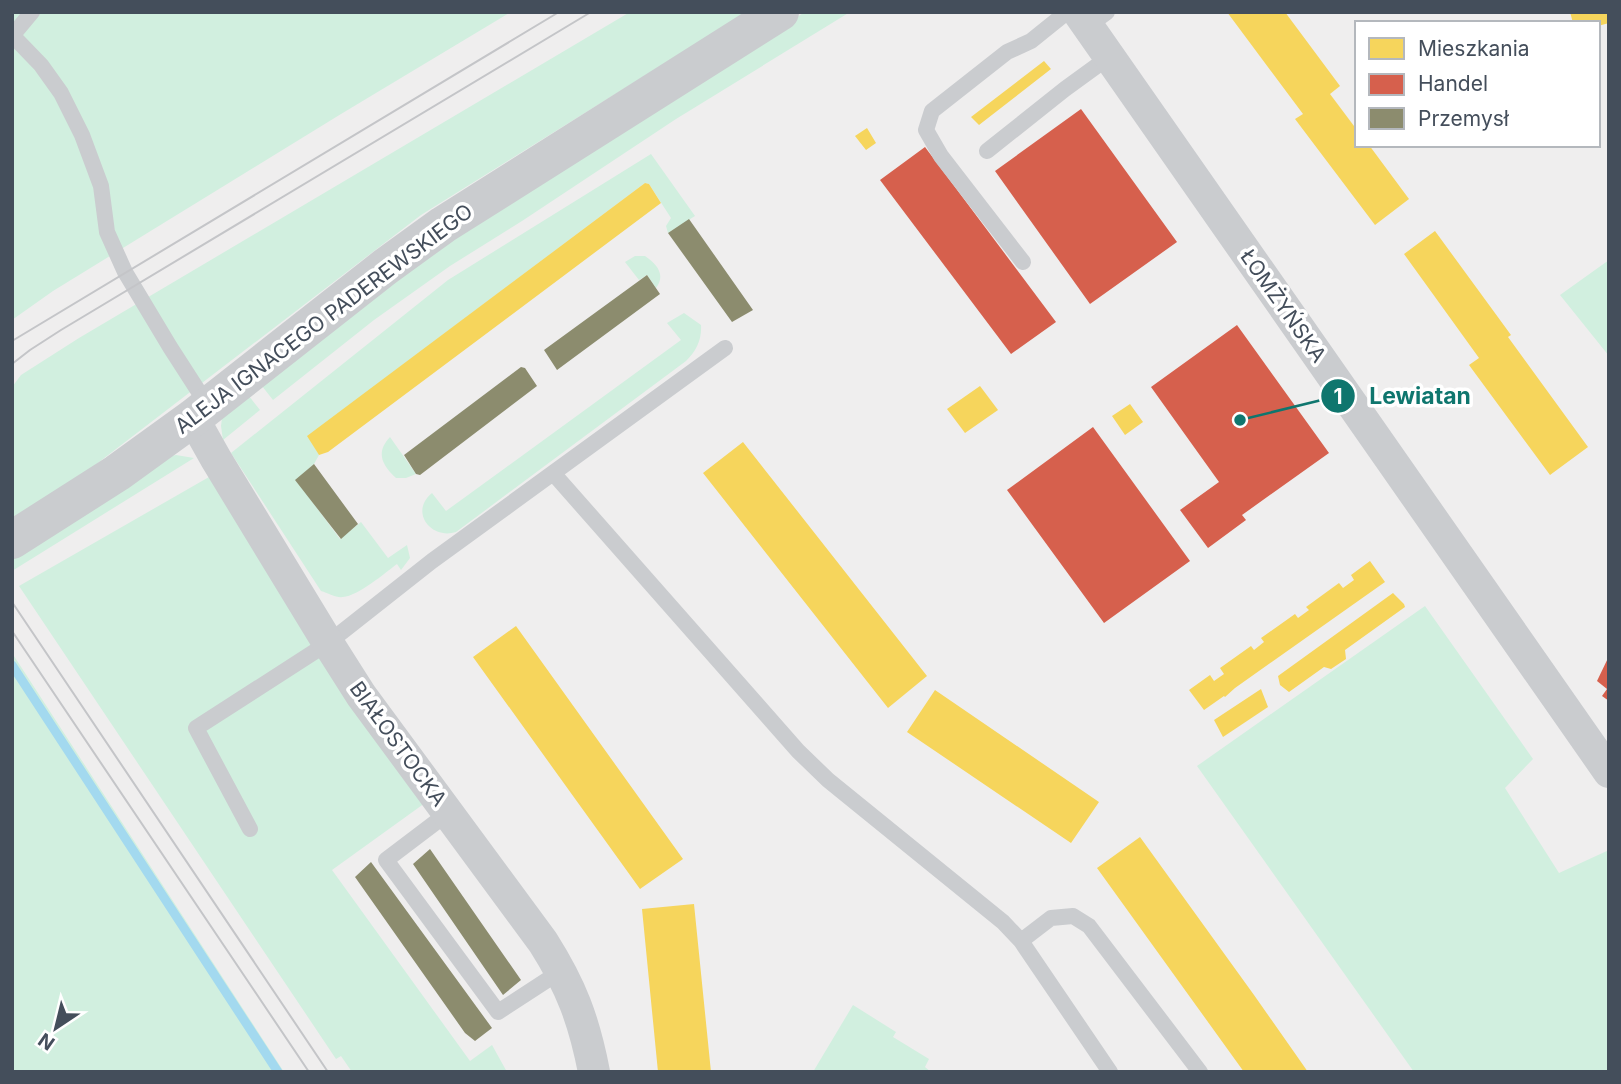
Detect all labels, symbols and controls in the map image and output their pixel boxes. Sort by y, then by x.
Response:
legend [1355,21,1600,147]
text: Mieszkania [1418,36,1530,61]
text: Handel [1418,71,1488,96]
text: Przemysł [1418,106,1510,131]
street label: ALEJA IGNACEGO PADEREWSKIEGO [170,198,477,439]
street label: ŁOMŻYŃSKA [1235,244,1332,367]
callout: Lewiatan [1320,374,1485,418]
text: Lewiatan [1369,382,1471,410]
text: 1 [1333,384,1343,409]
street label: BIAŁOSTOCKA [345,676,452,811]
north arrow [21,993,91,1063]
text: N [34,1028,59,1055]

